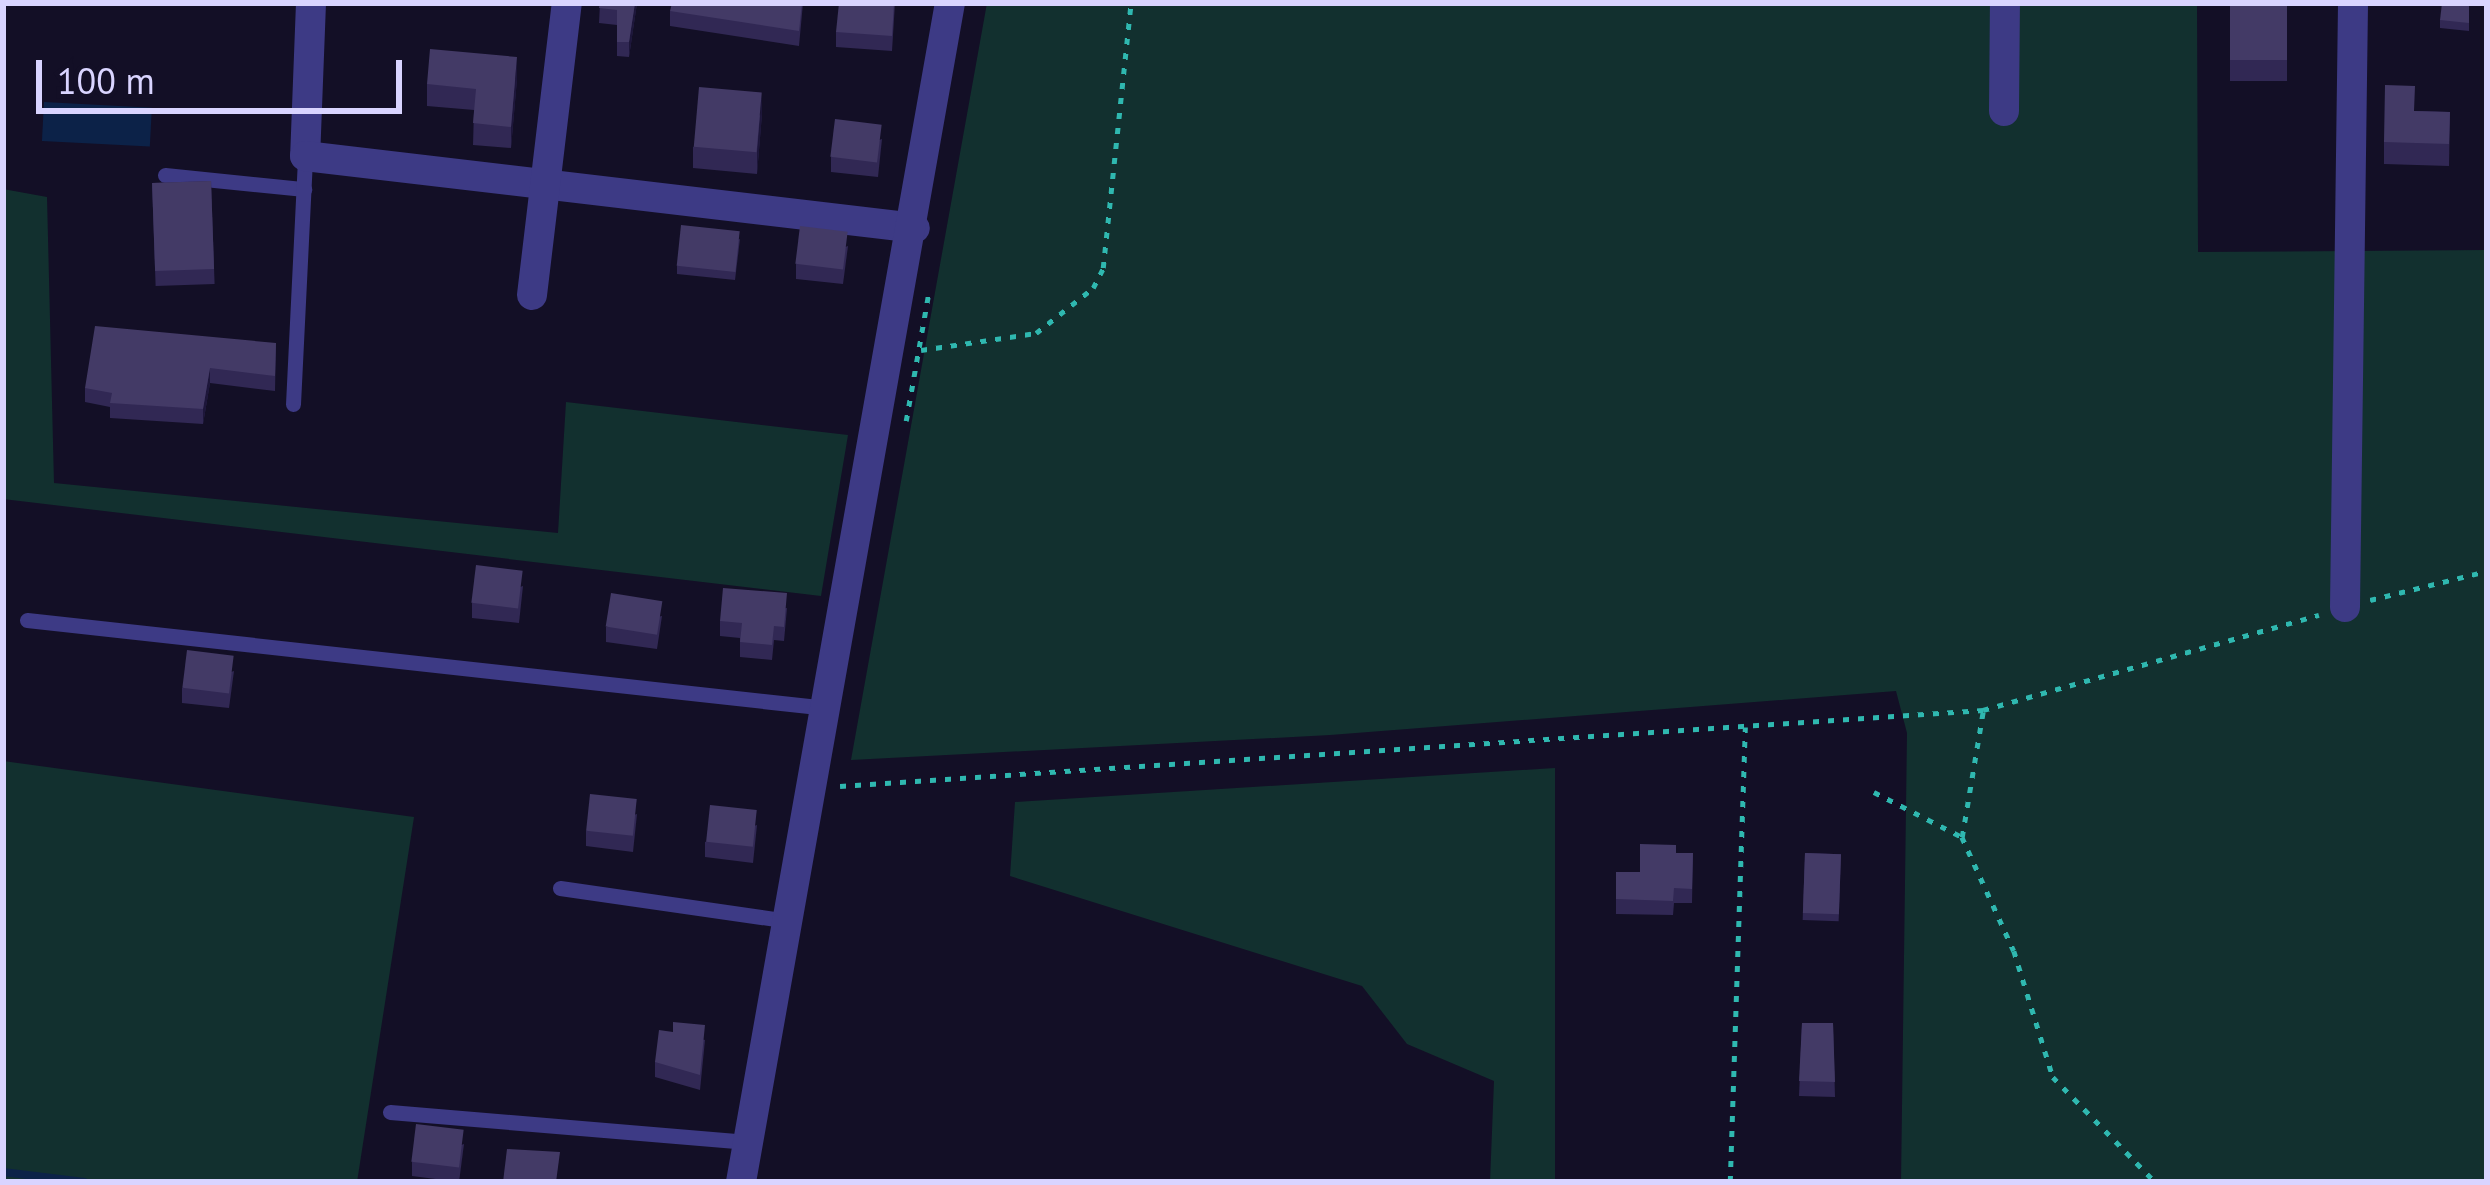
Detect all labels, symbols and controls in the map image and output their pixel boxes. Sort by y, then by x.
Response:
scale bar [42,36,408,110]
text: 100 m [57,57,155,104]

